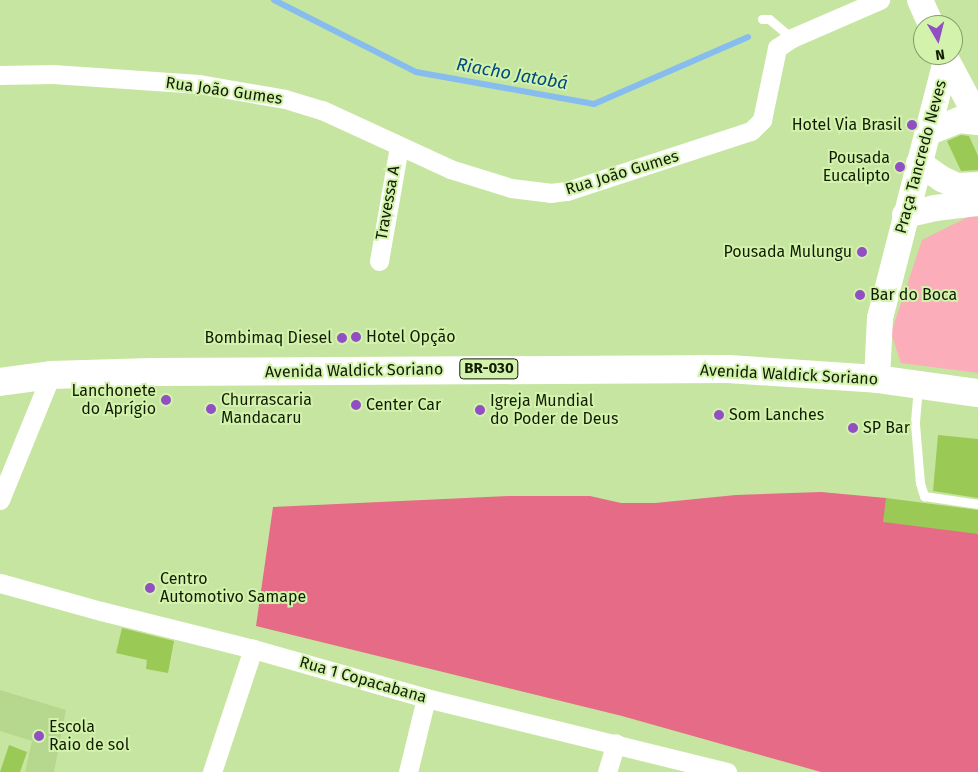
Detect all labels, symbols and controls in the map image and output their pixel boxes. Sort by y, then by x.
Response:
north arrow [913,15,963,65]
text: N [934,45,946,63]
water label: Riacho Jatobá [455,54,569,94]
street label: Rua João Gumes [164,73,284,109]
street label: Praça Tancredo Neves [891,78,951,236]
place label: Hotel Via Brasil [792,115,902,135]
marker: Hotel Via Brasil [906,119,918,131]
street label: Rua João Gumes [563,147,681,199]
place label: Pousada Eucalipto [823,148,890,186]
marker: Pousada Eucalipto [894,161,906,173]
street label: Travessa A [372,164,404,242]
place label: Pousada Mulungu [723,242,852,262]
marker: Pousada Mulungu [856,246,868,258]
place label: Bar do Boca [870,285,957,305]
marker: Bar do Boca [854,289,866,301]
place label: Hotel Opção [366,327,456,347]
place label: Bombimaq Diesel [205,328,332,348]
marker: Hotel Opção [350,331,362,343]
marker: Bombimaq Diesel [336,332,348,344]
road number: BR-030 [459,356,519,382]
street label: Avenida Waldick Soriano [265,360,443,382]
street label: Avenida Waldick Soriano [699,361,879,389]
place label: Lanchonete do Aprígio [71,381,156,419]
place label: Churrascaria Mandacaru [221,390,312,428]
place label: Igreja Mundial do Poder de Deus [490,391,618,429]
marker: Lanchonete do Aprígio [160,394,172,406]
place label: Center Car [366,395,441,415]
marker: Center Car [350,399,362,411]
marker: Churrascaria Mandacaru [205,403,217,415]
marker: Igreja Mundial do Poder de Deus [474,404,486,416]
place label: Som Lanches [729,405,824,425]
marker: Som Lanches [713,409,725,421]
place label: SP Bar [863,418,910,438]
marker: SP Bar [847,422,859,434]
place label: Centro Automotivo Samape [160,569,306,607]
marker: Centro Automotivo Samape [144,582,156,594]
street label: Rua 1 Copacabana [297,653,429,707]
place label: Escola Raio de sol [49,717,129,755]
marker: Escola Raio de sol [33,730,45,742]

